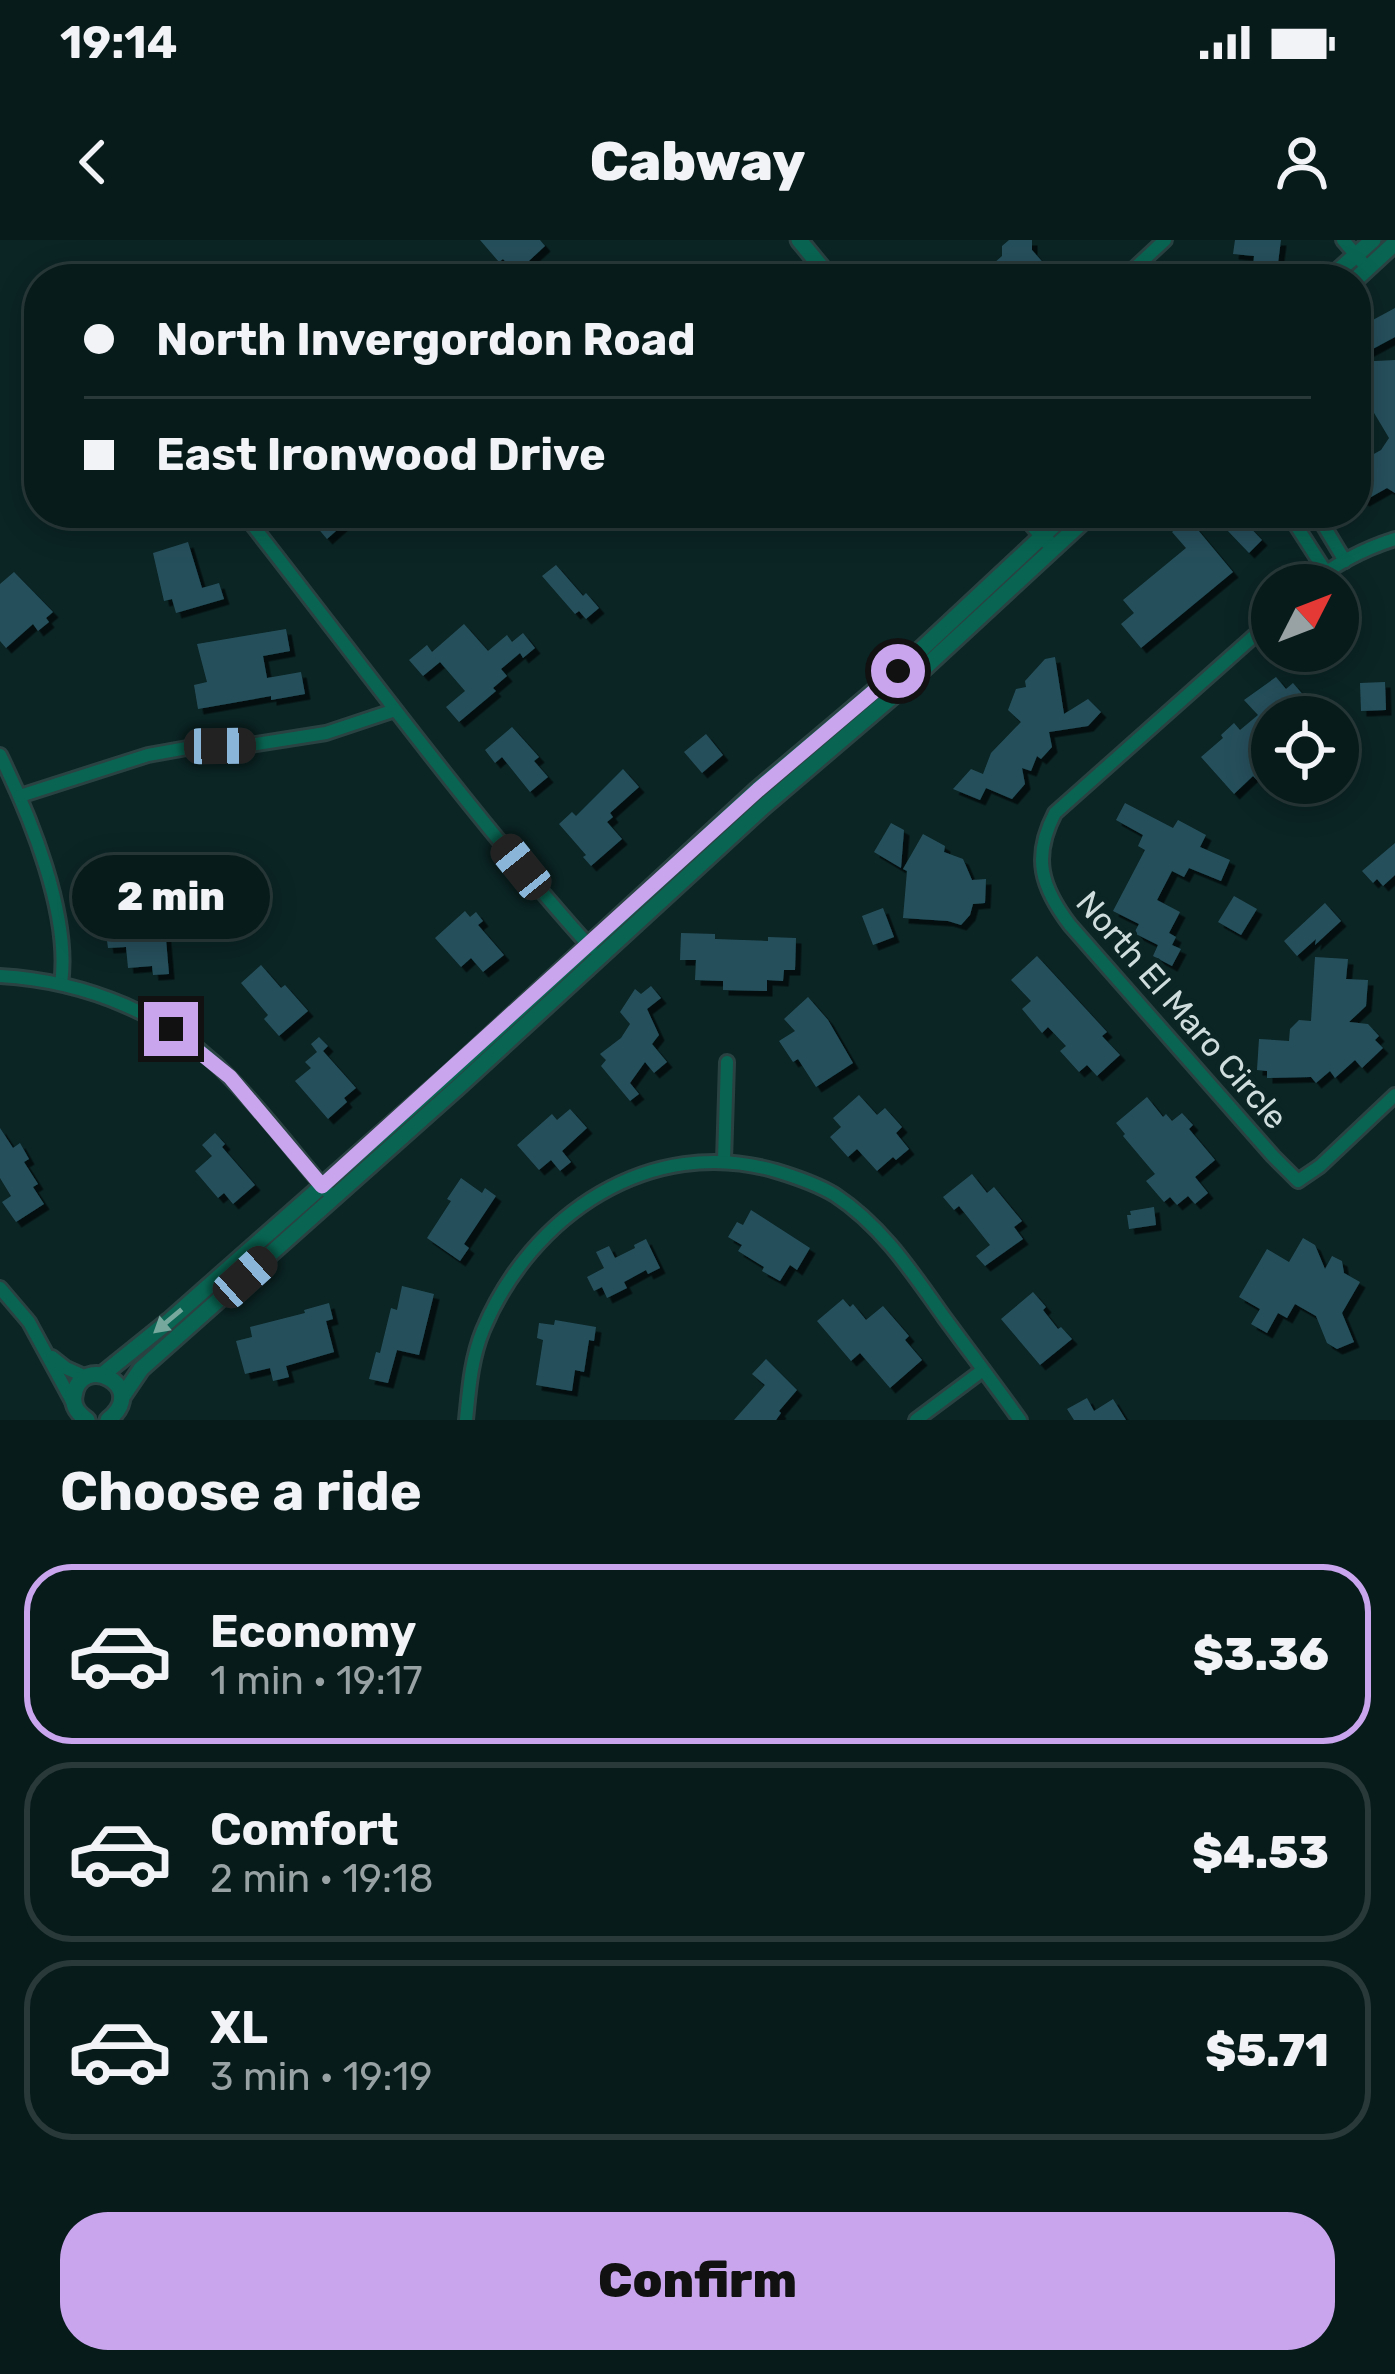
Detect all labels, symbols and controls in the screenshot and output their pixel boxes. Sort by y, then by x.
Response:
text: 19:14 [60,16,177,69]
icon: back [60,129,126,195]
icon: person [1269,129,1335,195]
text: Cabway [590,130,805,194]
text: North Invergordon Road [156,313,696,366]
text: East Ironwood Drive [156,428,606,481]
north arrow [1251,564,1359,672]
map controls [1251,564,1359,804]
route start [871,644,925,698]
button: locate [1251,696,1359,804]
car [184,727,256,765]
car [484,828,558,906]
callout: 2 min [72,855,270,939]
text: 2 min [117,874,225,920]
street label: North El Maro Circle [1068,883,1296,1137]
route end [144,1002,198,1056]
car [206,1240,284,1314]
one-way arrow [153,1308,183,1334]
text: Choose a ride [60,1460,422,1524]
icon: car [66,1600,174,1708]
text: Economy [210,1605,416,1658]
text: $3.36 [1193,1628,1329,1681]
text: 1 min · 19:17 [210,1658,422,1704]
icon: car [66,1798,174,1906]
text: Comfort [210,1803,399,1856]
text: $4.53 [1192,1826,1329,1879]
text: 2 min · 19:18 [210,1856,433,1902]
icon: car [66,1996,174,2104]
text: XL [210,2001,268,2054]
text: $5.71 [1205,2024,1329,2077]
text: 3 min · 19:19 [210,2054,432,2100]
button: Confirm [60,2212,1335,2350]

